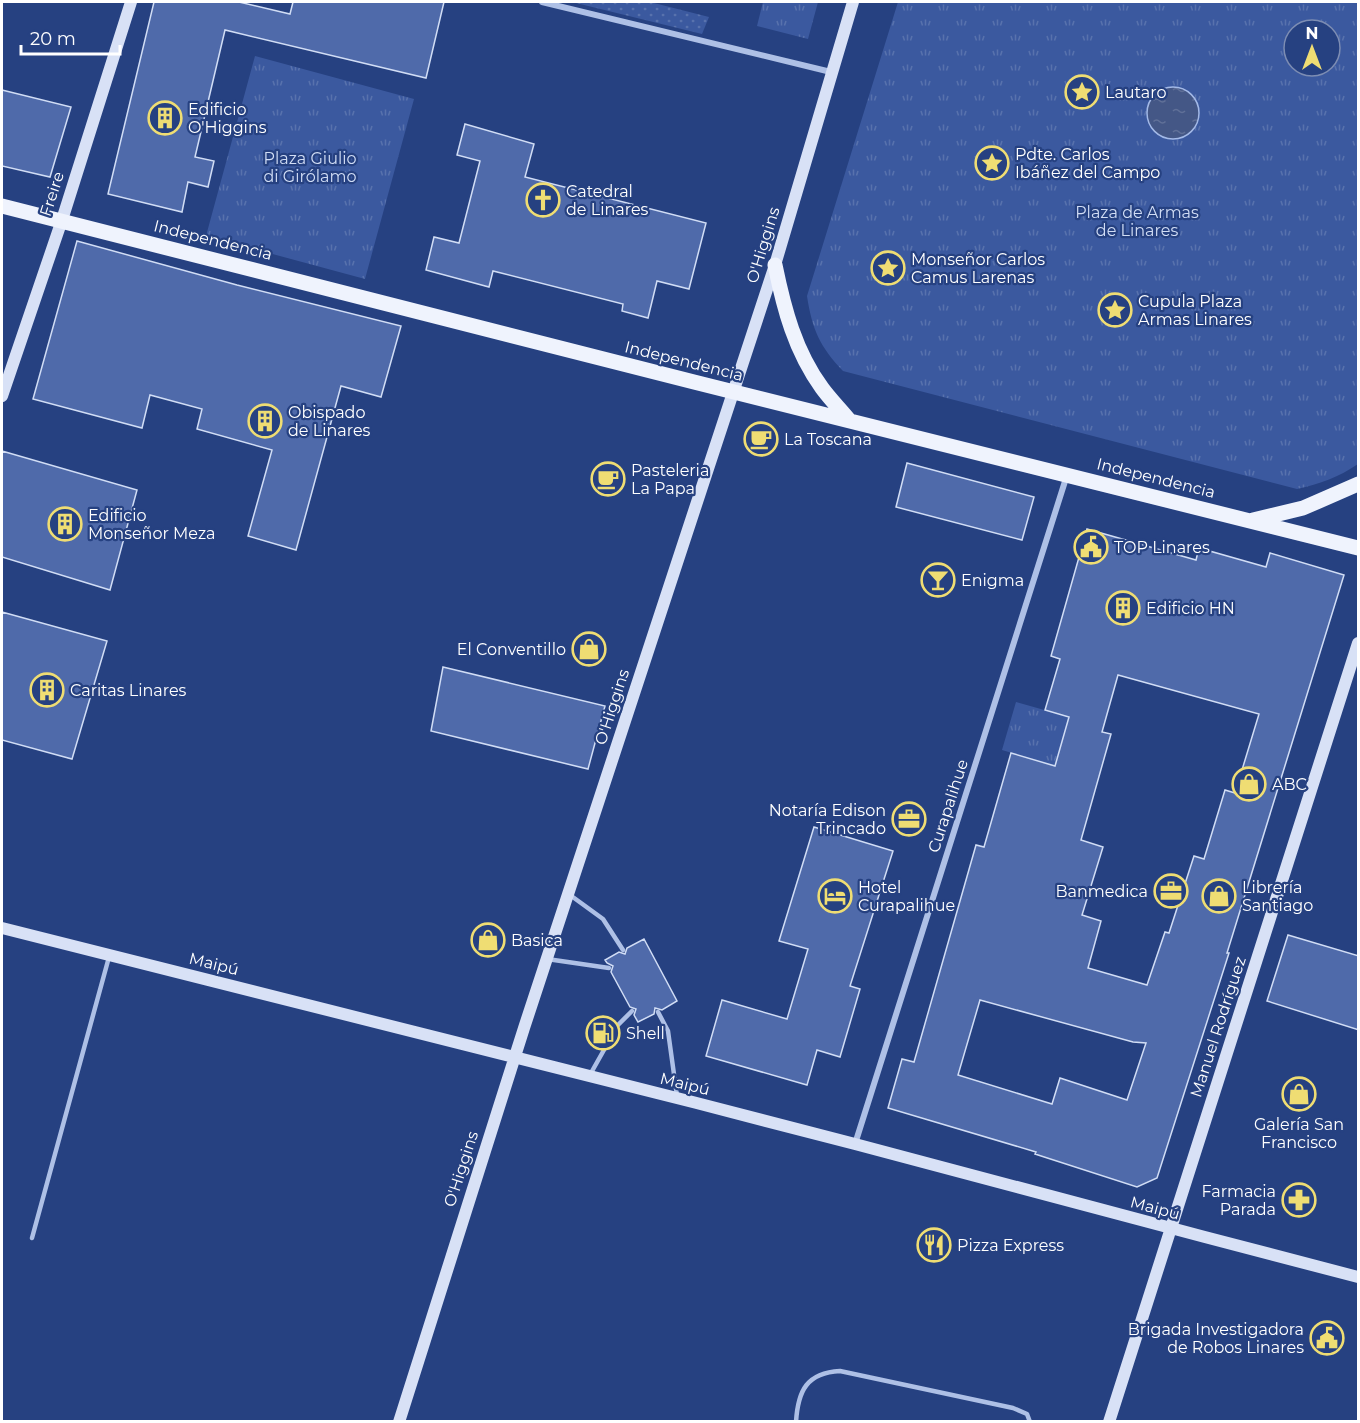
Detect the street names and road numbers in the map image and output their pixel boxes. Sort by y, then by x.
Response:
street label: Freire [36,169,68,219]
street label: O'Higgins [742,204,784,285]
street label: Independencia [152,216,274,264]
street label: Independencia [623,337,745,385]
street label: Independencia [1095,454,1217,502]
street label: O'Higgins [591,667,633,747]
street label: Curapalihue [924,757,972,855]
street label: Maipú [187,949,241,979]
street label: Manuel Rodríguez [1186,954,1250,1100]
street label: Maipú [658,1069,712,1099]
street label: O'Higgins [440,1129,482,1209]
street label: Maipú [1128,1192,1182,1224]

